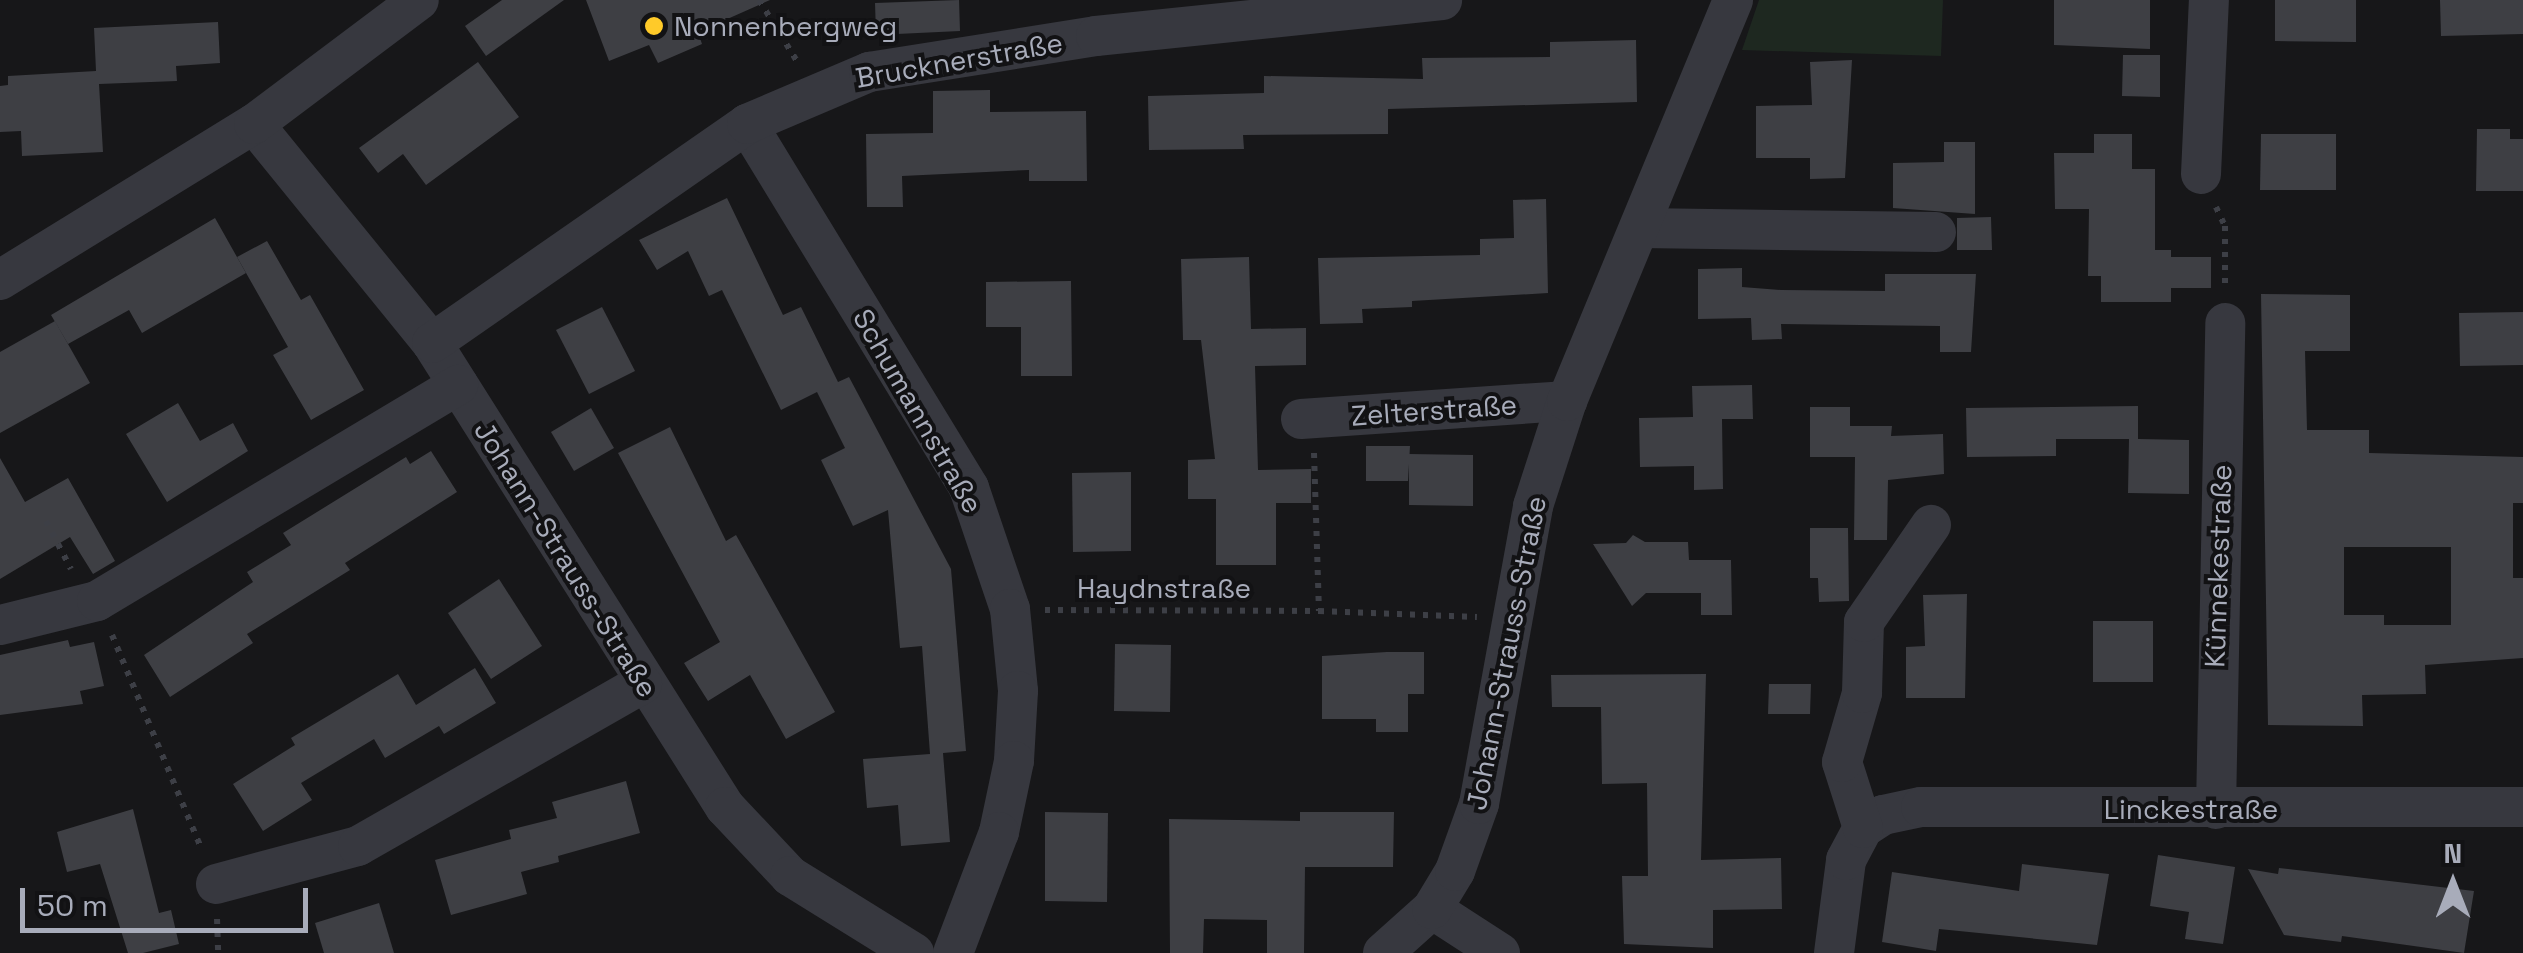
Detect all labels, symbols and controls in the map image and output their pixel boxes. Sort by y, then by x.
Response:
place label: Nonnenbergweg [674,9,897,43]
marker: Nonnenbergweg [643,15,665,37]
street label: Brucknerstraße [853,25,1065,95]
street label: Schumannstraße [846,303,990,519]
street label: Zelterstraße [1350,387,1518,433]
street label: Johann-Strauss-Straße [467,415,665,703]
street label: Künnekestraße [2198,464,2238,668]
street label: Johann-Strauss-Straße [1459,493,1553,813]
street label: Haydnstraße [1077,571,1251,605]
street label: Linckestraße [2104,792,2278,826]
north arrow [2403,833,2503,933]
text: N [2444,835,2462,871]
scale bar [25,868,312,930]
text: 50 m [37,886,108,925]

